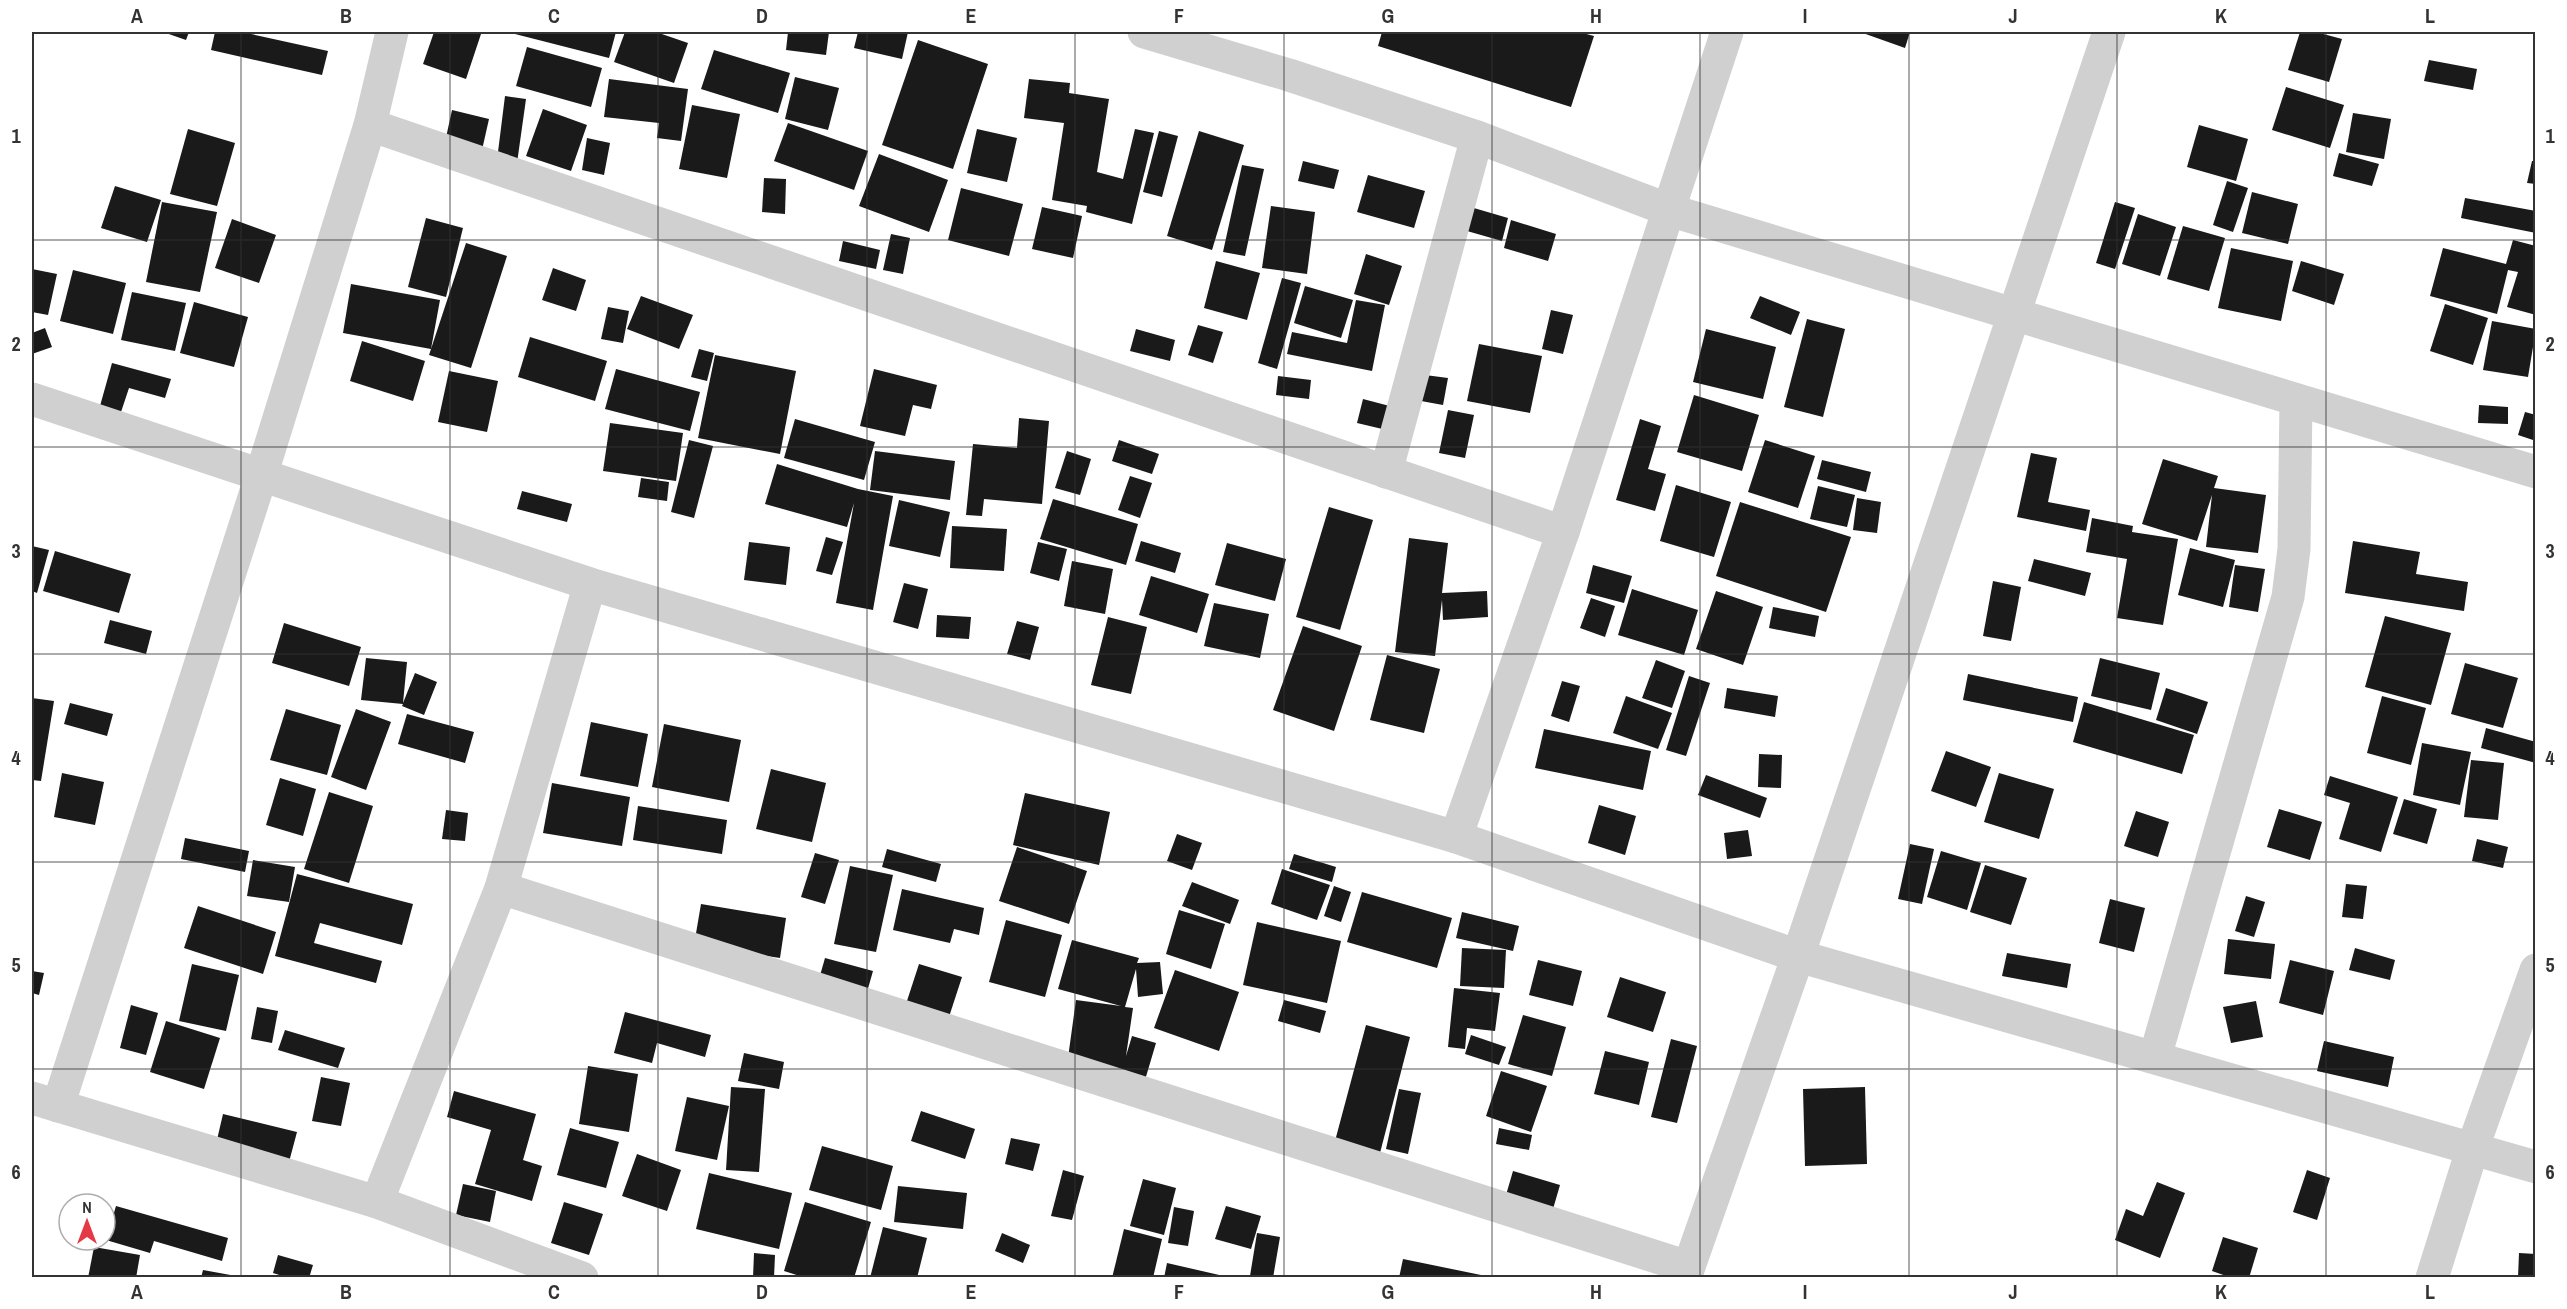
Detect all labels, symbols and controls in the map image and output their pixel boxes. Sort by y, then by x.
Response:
text: A [131,2,143,29]
text: B [340,2,352,29]
text: C [548,2,560,29]
text: D [756,2,768,29]
text: E [966,2,977,29]
text: F [1174,2,1184,29]
text: G [1382,2,1394,29]
text: H [1590,2,1602,29]
text: I [1803,2,1807,29]
text: J [2008,2,2018,29]
text: K [2215,2,2227,29]
text: L [2425,2,2435,29]
text: 1 [11,122,21,149]
text: 1 [2545,122,2555,149]
text: 2 [11,330,21,357]
text: 2 [2545,330,2555,357]
text: 3 [11,537,21,564]
text: 3 [2545,537,2555,564]
text: 4 [11,744,21,771]
text: 4 [2545,744,2555,771]
text: 5 [11,951,21,978]
text: 5 [2545,951,2555,978]
text: 6 [11,1158,21,1185]
text: 6 [2545,1158,2555,1185]
north arrow [57,1192,117,1252]
text: N [82,1196,92,1218]
text: A [131,1278,143,1305]
text: B [340,1278,352,1305]
text: C [548,1278,560,1305]
text: D [756,1278,768,1305]
text: E [966,1278,977,1305]
text: F [1174,1278,1184,1305]
text: G [1382,1278,1394,1305]
text: H [1590,1278,1602,1305]
text: I [1803,1278,1807,1305]
text: J [2008,1278,2018,1305]
text: K [2215,1278,2227,1305]
text: L [2425,1278,2435,1305]

